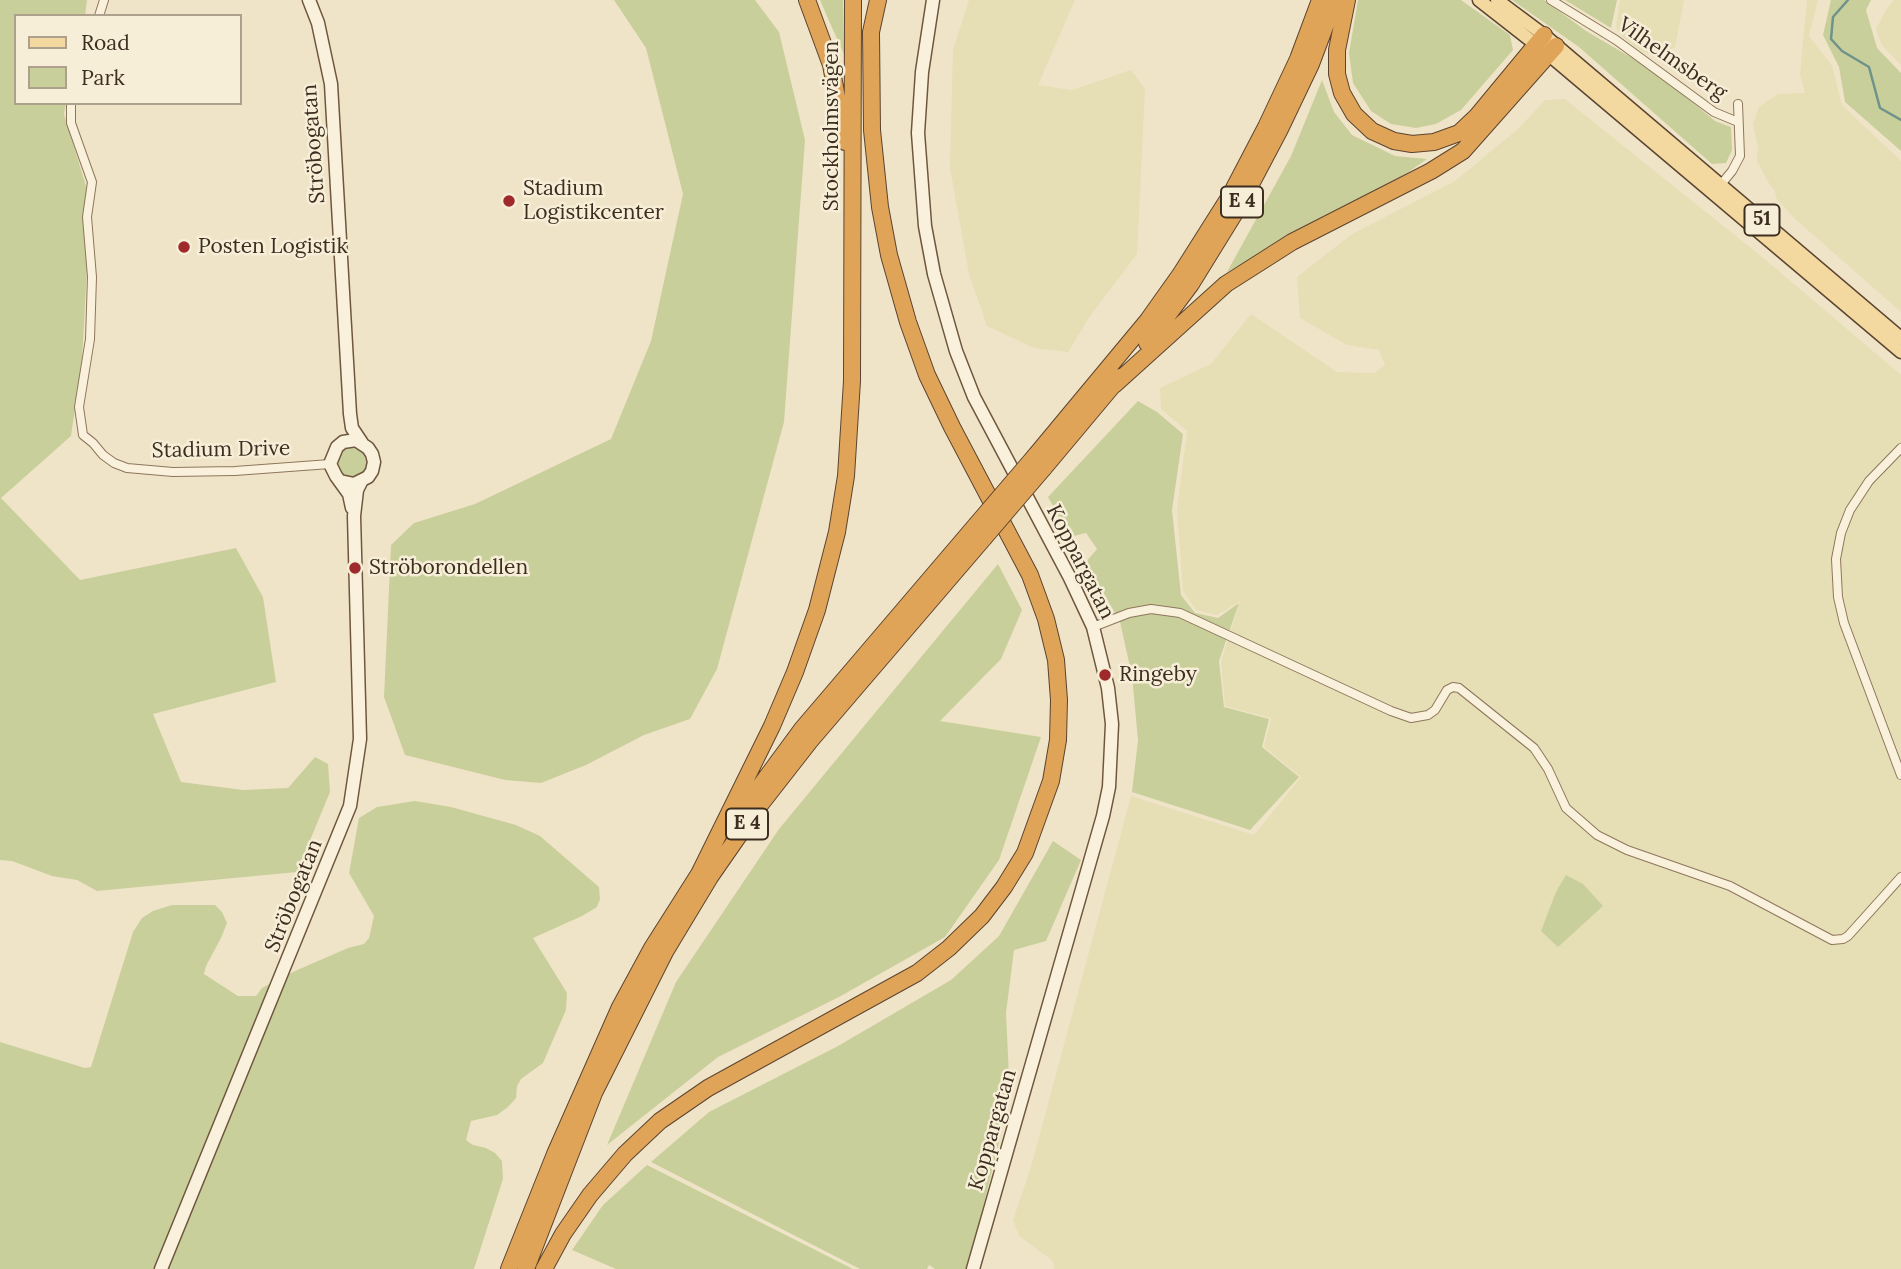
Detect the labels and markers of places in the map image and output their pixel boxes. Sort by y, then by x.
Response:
place label: Stadium Logistikcenter [523,176,664,226]
marker: Stadium Logistikcenter [501,193,517,209]
place label: Posten Logistik [198,234,348,260]
marker: Posten Logistik [176,239,192,255]
place label: Ströborondellen [369,555,528,581]
marker: Ströborondellen [347,560,363,576]
place label: Ringeby [1119,662,1197,688]
marker: Ringeby [1097,667,1113,683]

